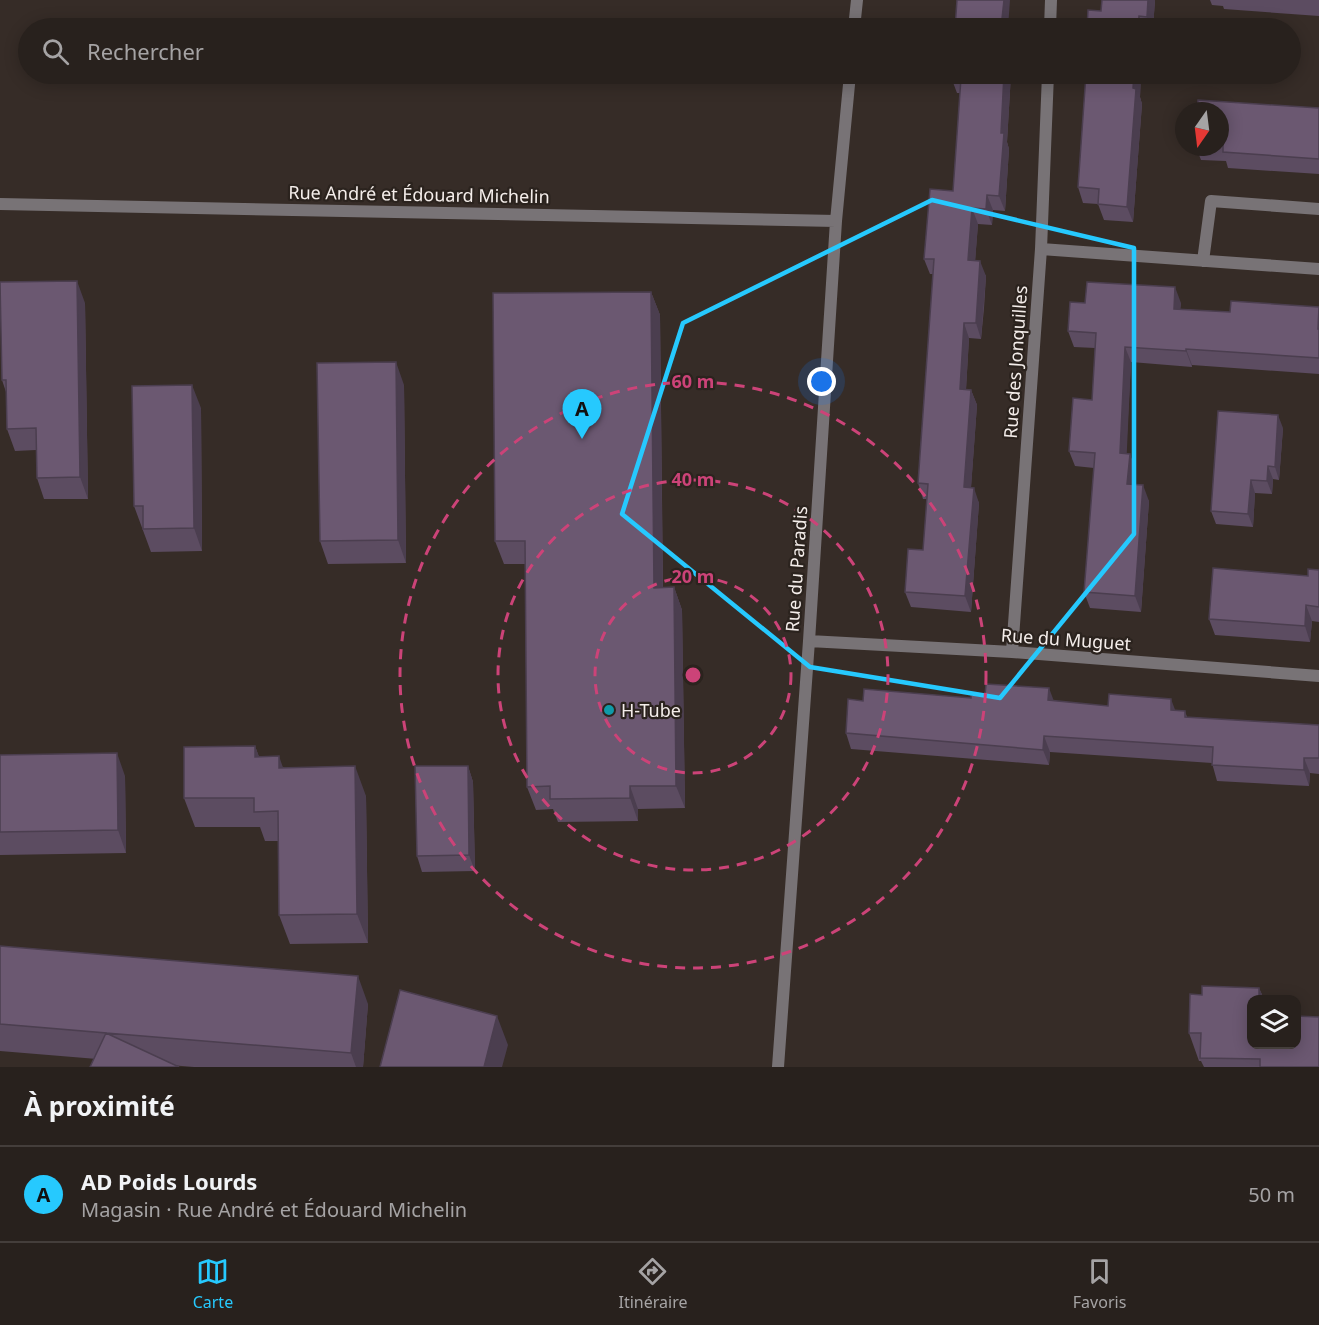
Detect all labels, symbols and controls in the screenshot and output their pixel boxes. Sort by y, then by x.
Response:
search box [18,18,1301,84]
icon: search [39,35,72,68]
text: Rechercher [87,36,204,66]
north arrow [1175,102,1229,156]
street label: Rue André et Édouard Michelin [288,180,550,208]
street label: Rue des Jonquilles [998,285,1032,439]
your location [807,367,836,396]
text: 60 m [672,369,714,393]
pin: A [562,390,602,439]
text: 40 m [672,467,714,491]
street label: Rue du Paradis [780,505,812,633]
text: 20 m [672,564,714,588]
street label: Rue du Muguet [1000,622,1132,656]
centre of rings [683,665,703,685]
place label: H-Tube [621,698,681,722]
marker: H-Tube [602,703,616,717]
map controls [1247,995,1301,1049]
button: layers [1247,995,1301,1049]
text: À proximité [24,1088,175,1124]
text: AD Poids Lourds [81,1166,257,1196]
text: A [37,1181,50,1208]
text: 50 m [1248,1181,1295,1208]
text: Magasin · Rue André et Édouard Michelin [81,1196,467,1223]
tab: Carte [193,1255,233,1313]
tab: Itinéraire [619,1255,687,1313]
tab: Favoris [1073,1255,1126,1313]

